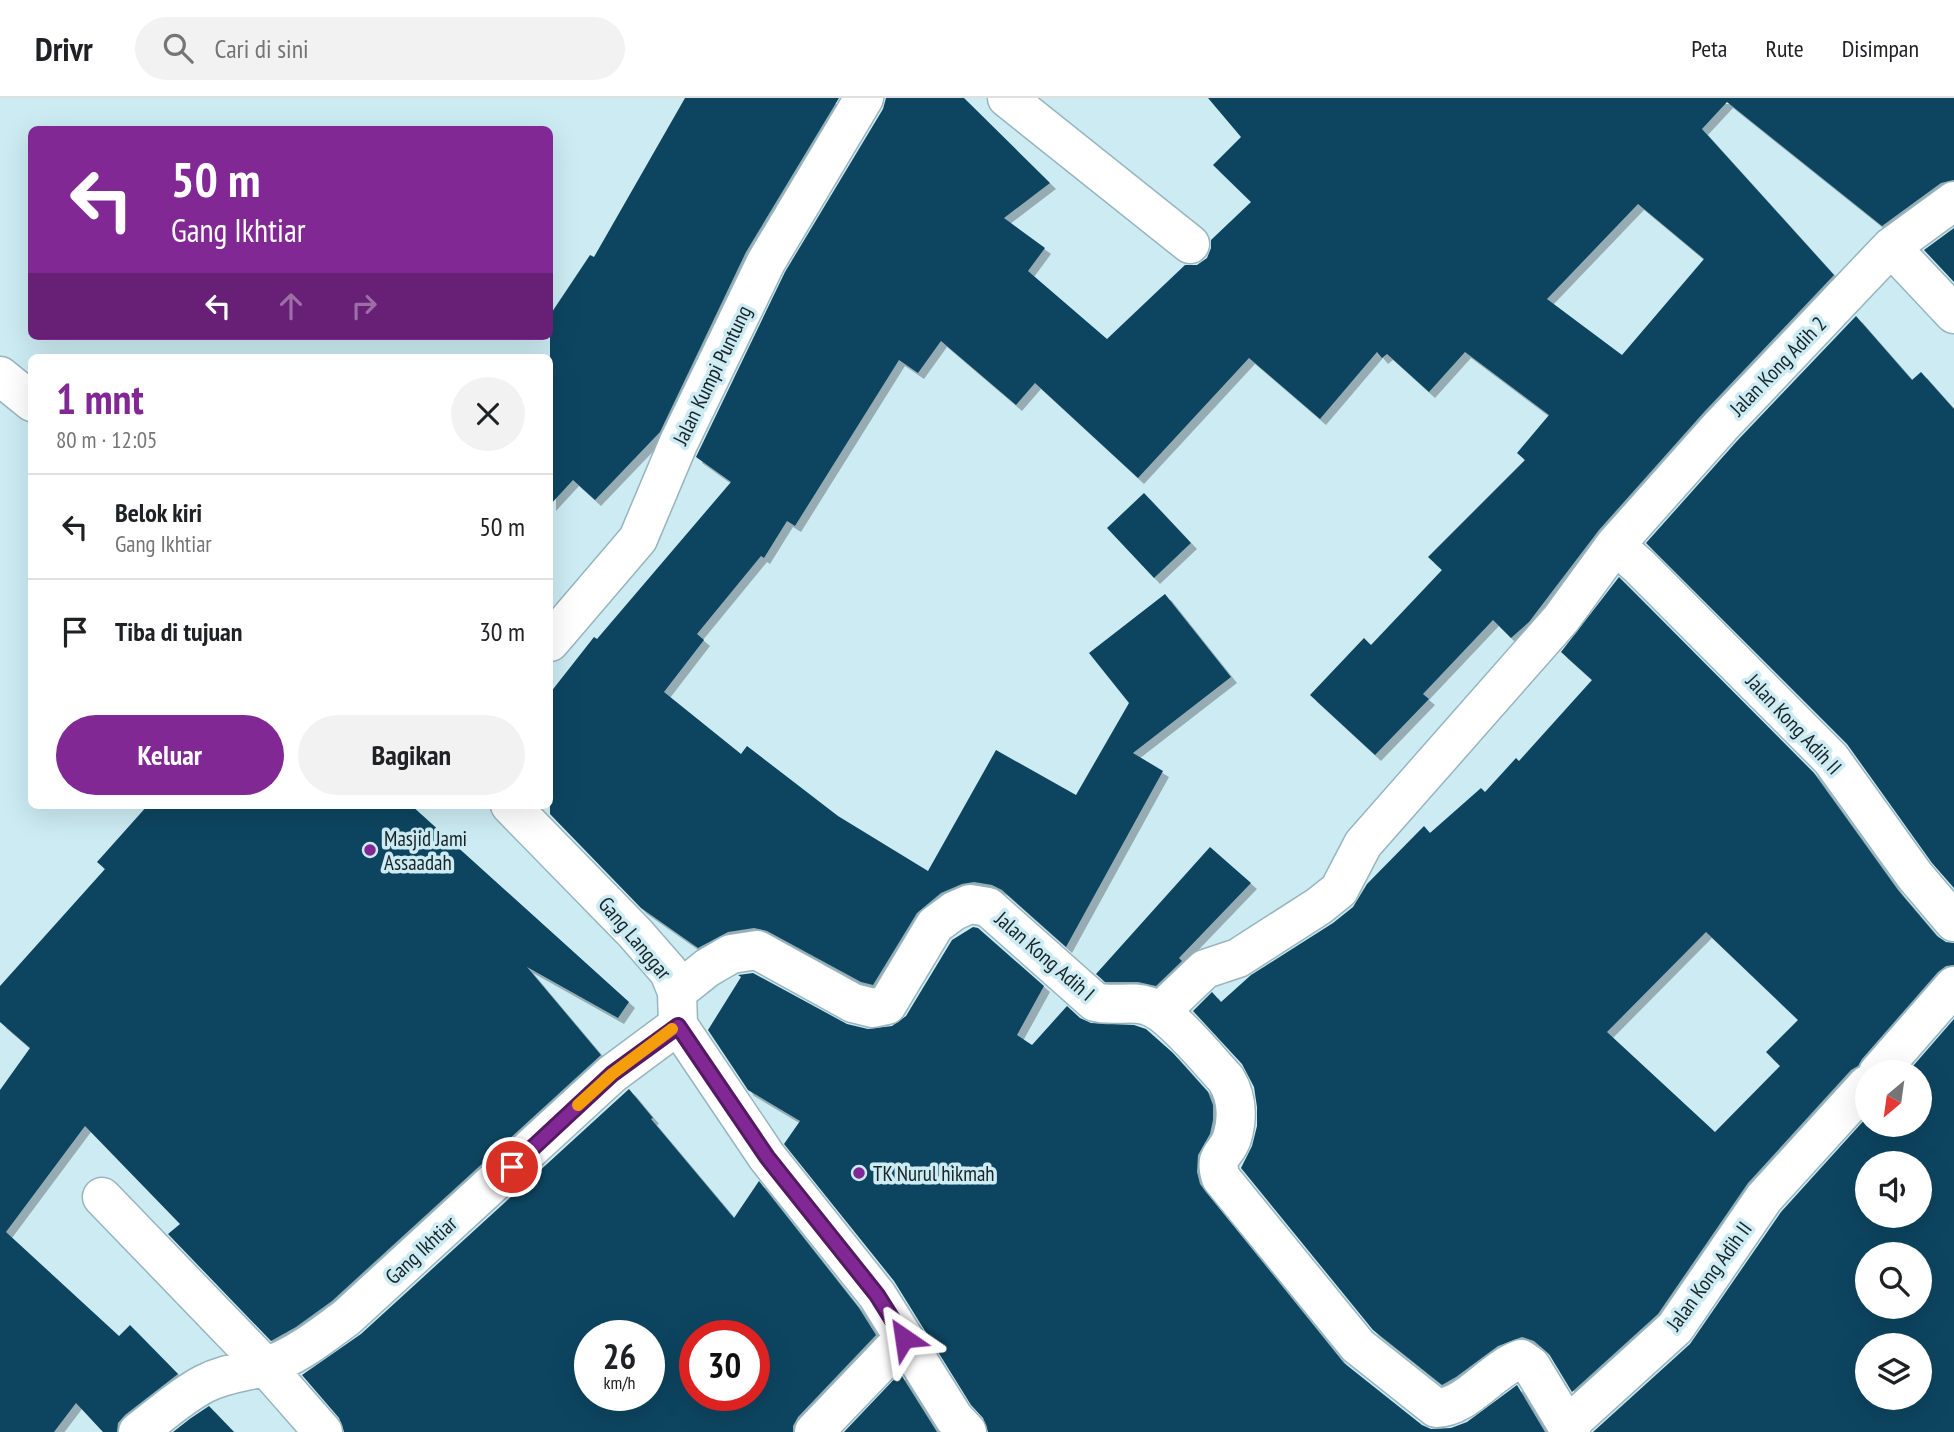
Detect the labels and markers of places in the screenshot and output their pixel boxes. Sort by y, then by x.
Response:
place label: Masjid Jami Assaadah [384,825,467,876]
marker: Masjid Jami Assaadah [362,842,378,858]
pin [482,1137,542,1197]
place label: TK Nurul hikmah [873,1160,995,1187]
marker: TK Nurul hikmah [851,1165,867,1181]

